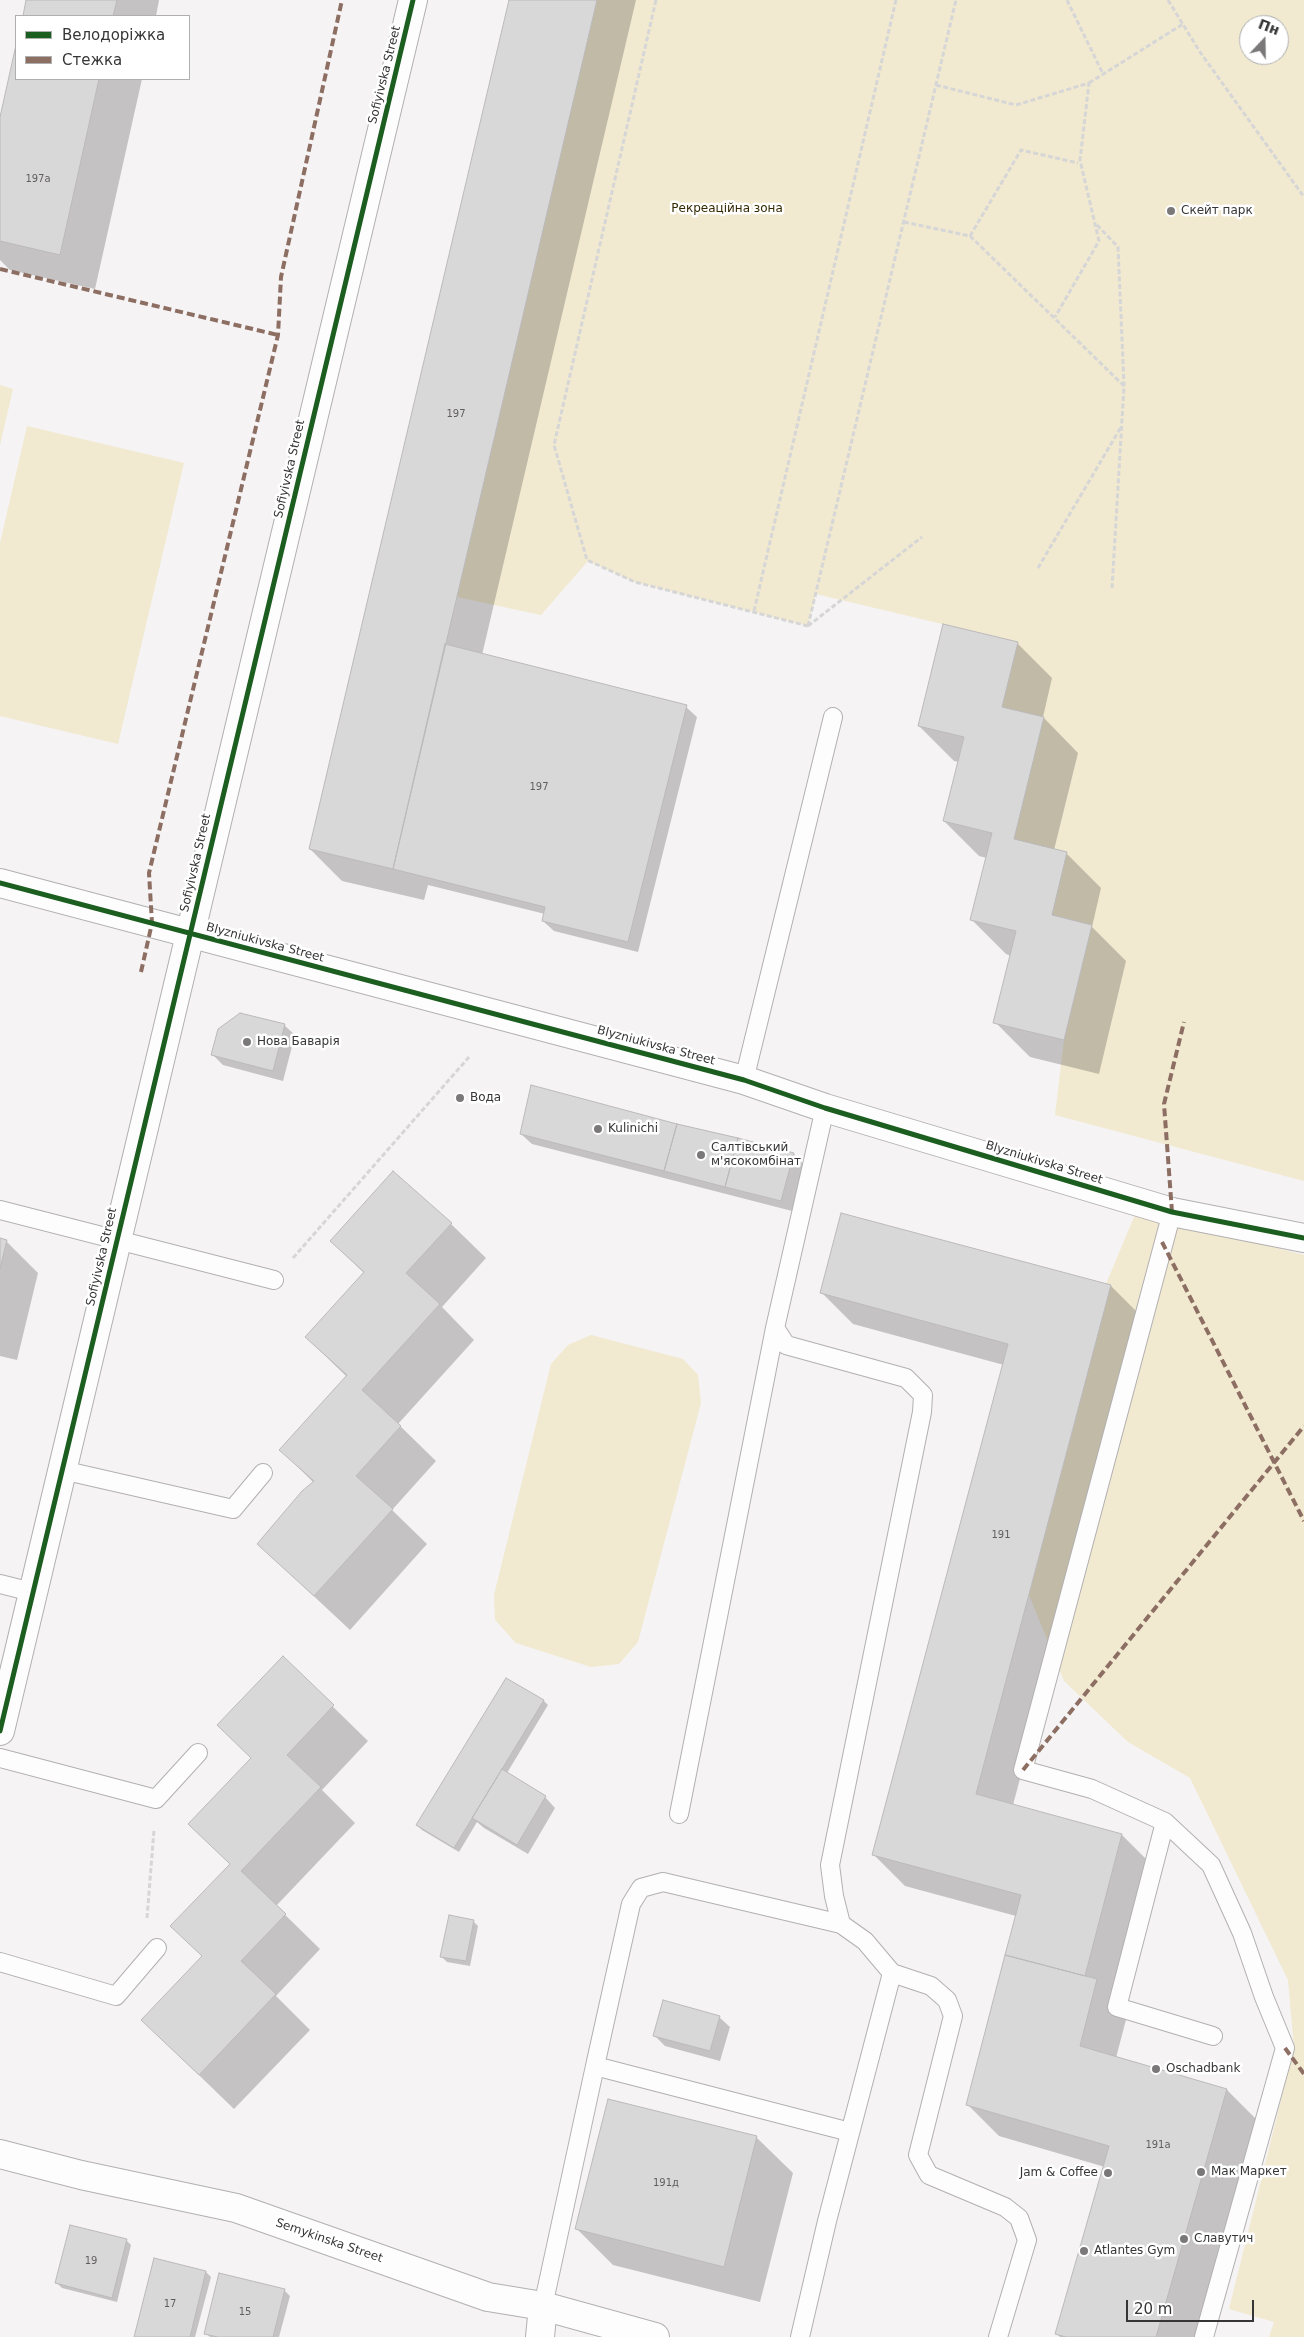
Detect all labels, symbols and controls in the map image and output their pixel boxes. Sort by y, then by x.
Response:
legend [15,15,190,80]
north arrow [1239,15,1289,65]
text: Пн [1256,16,1282,38]
street label: Sofiyivska Street [366,24,404,126]
text: Велодоріжка [62,26,165,44]
text: Стежка [62,51,122,69]
house number: 197а [25,173,51,185]
park label: Рекреаційна зона [671,202,783,216]
place label: Скейт парк [1181,204,1253,218]
marker: Скейт парк [1165,205,1177,217]
house number: 197 [446,408,466,420]
street label: Sofiyivska Street [272,418,308,520]
house number: 197 [529,781,549,793]
street label: Sofiyivska Street [178,812,214,914]
street label: Blyzniukivska Street [204,920,326,966]
street label: Blyzniukivska Street [595,1023,717,1069]
place label: Нова Баварія [257,1035,340,1049]
marker: Нова Баварія [241,1036,253,1048]
place label: Вода [470,1091,501,1105]
marker: Вода [454,1092,466,1104]
place label: Kulinichi [608,1122,658,1136]
marker: Kulinichi [592,1123,604,1135]
street label: Blyzniukivska Street [984,1138,1104,1188]
place label: Салтівський м'ясокомбінат [711,1141,801,1169]
marker: Салтівський м'ясокомбінат [695,1149,707,1161]
street label: Sofiyivska Street [84,1206,120,1308]
house number: 191 [991,1529,1011,1541]
place label: Oschadbank [1166,2062,1240,2076]
marker: Oschadbank [1150,2063,1162,2075]
house number: 191а [1145,2139,1171,2151]
place label: Мак Маркет [1211,2165,1287,2179]
place label: Jam & Coffee [1020,2166,1098,2180]
marker: Мак Маркет [1195,2166,1207,2178]
marker: Jam & Coffee [1102,2167,1114,2179]
house number: 191д [653,2177,679,2189]
street label: Semykinska Street [274,2216,384,2266]
place label: Славутич [1194,2232,1253,2246]
marker: Славутич [1178,2233,1190,2245]
place label: Atlantes Gym [1094,2244,1175,2258]
marker: Atlantes Gym [1078,2245,1090,2257]
house number: 19 [85,2255,97,2267]
scale bar [1129,2290,1256,2322]
house number: 17 [164,2298,176,2310]
text: 20 m [1134,2300,1172,2318]
house number: 15 [239,2306,251,2318]

